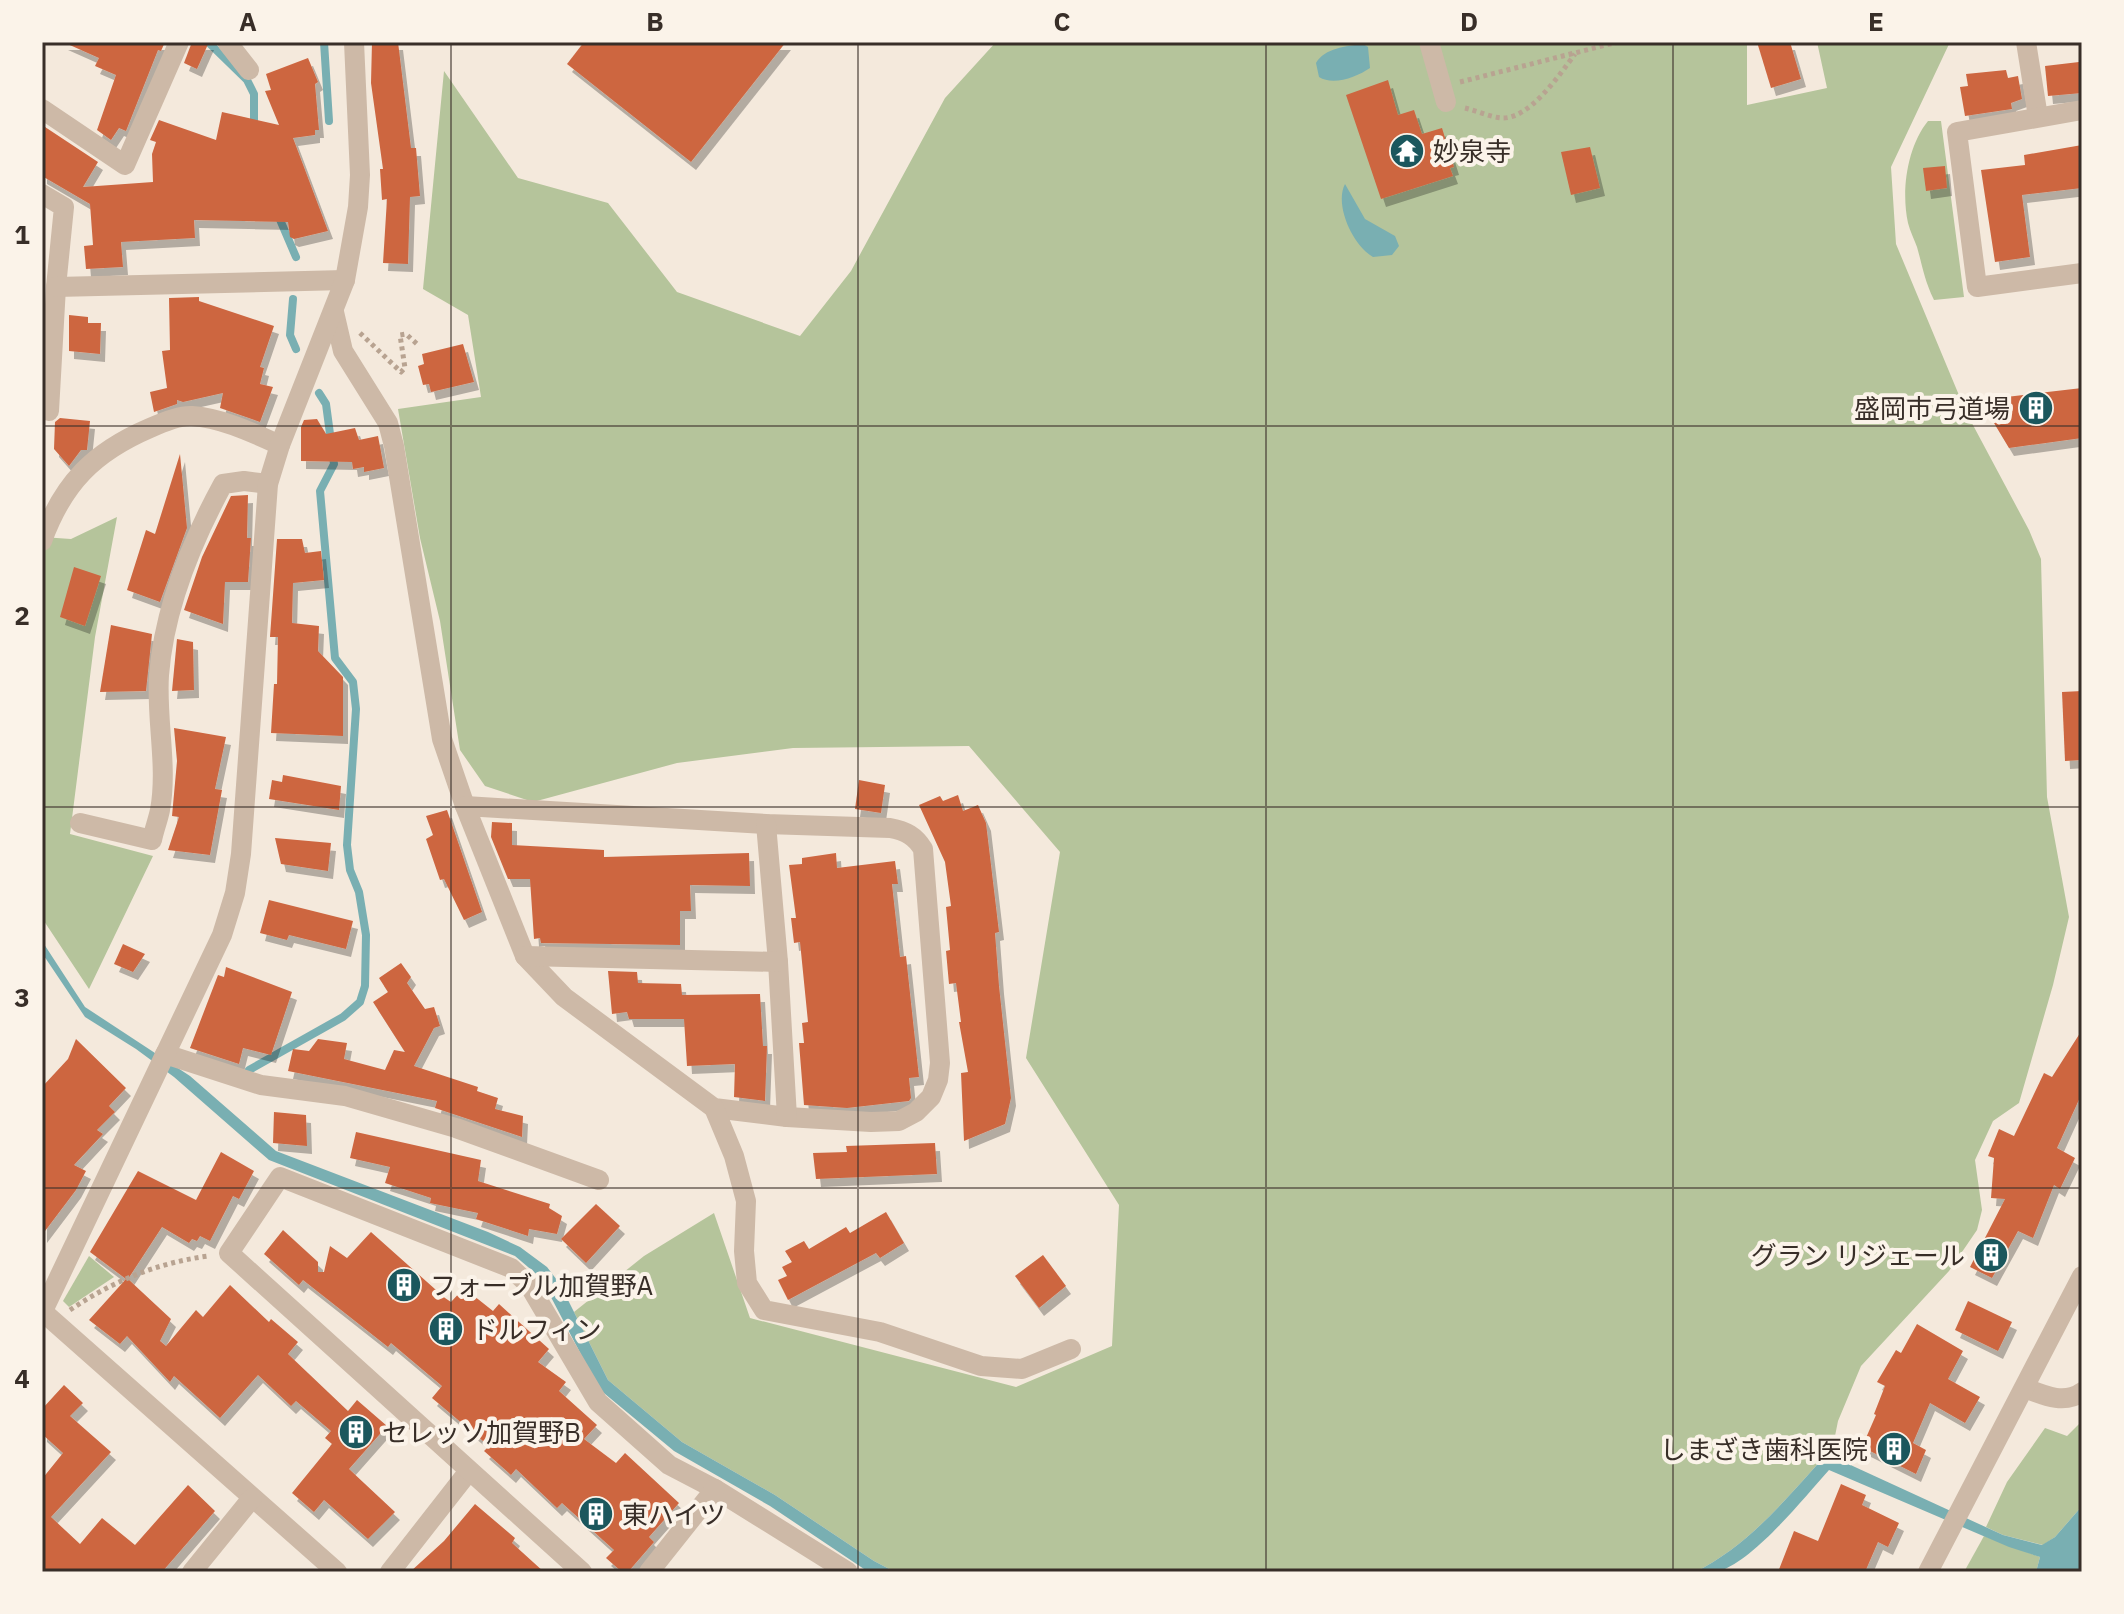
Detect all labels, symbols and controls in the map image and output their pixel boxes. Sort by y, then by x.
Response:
text: A [239,4,257,38]
text: B [646,4,664,38]
text: C [1054,4,1071,38]
text: D [1460,4,1478,38]
text: E [1868,4,1884,38]
temple icon: 妙泉寺 [1388,132,1426,170]
place label: 妙泉寺 [1433,134,1511,168]
text: 1 [14,217,30,251]
building icon: 盛岡市弓道場 [2017,389,2055,427]
place label: 盛岡市弓道場 [1854,391,2010,425]
text: 2 [14,598,30,632]
text: 3 [14,980,30,1014]
building icon: グラン リジェール [1972,1236,2010,1274]
place label: グラン リジェール [1751,1238,1965,1272]
building icon: フォーブル加賀野A [385,1266,423,1304]
place label: フォーブル加賀野A [430,1268,653,1302]
building icon: ドルフィン [427,1310,465,1348]
place label: ドルフィン [472,1312,601,1346]
text: 4 [14,1361,30,1395]
building icon: セレッソ加賀野B [337,1413,375,1451]
place label: セレッソ加賀野B [382,1415,581,1449]
building icon: しまざき歯科医院 [1875,1430,1913,1468]
place label: しまざき歯科医院 [1660,1432,1868,1466]
building icon: 東ハイツ [577,1495,615,1533]
place label: 東ハイツ [622,1497,725,1531]

